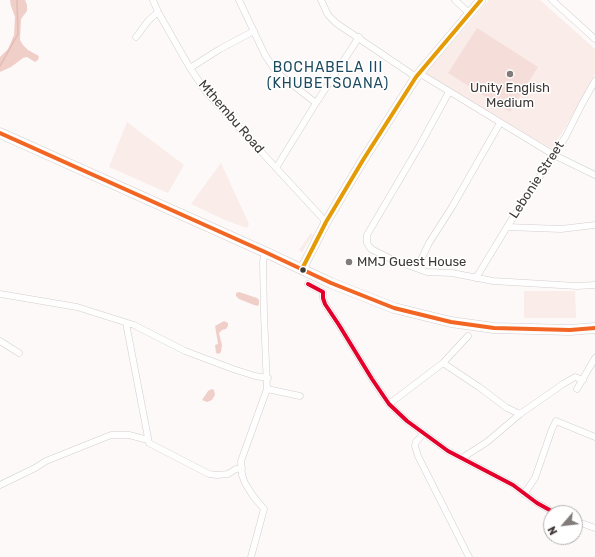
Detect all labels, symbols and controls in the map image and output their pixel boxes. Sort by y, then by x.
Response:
district label: BOCHABELA III (KHUBETSOANA) [267,60,389,92]
marker: Unity English Medium [505,69,515,79]
street label: Mthembu Road [195,77,267,157]
place label: Unity English Medium [470,80,550,111]
street label: Lebonie Street [506,139,568,221]
place label: MMJ Guest House [357,254,466,270]
marker: MMJ Guest House [344,257,354,267]
unlabelled marker [298,265,308,275]
north arrow [543,505,583,545]
text: N [545,524,560,537]

